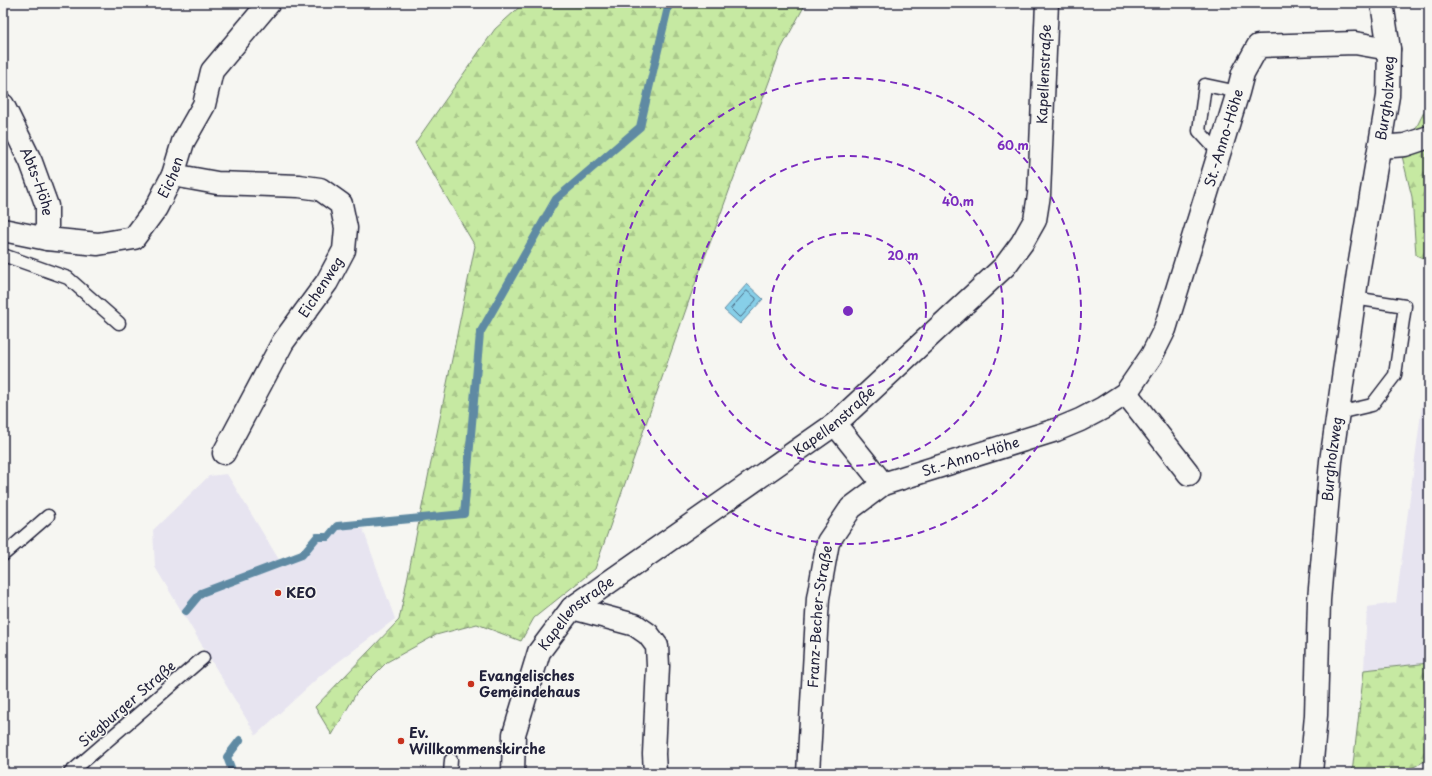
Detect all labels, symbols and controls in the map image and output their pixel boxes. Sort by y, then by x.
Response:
street label: Kapellenstraße [1031,24,1056,125]
street label: Burgholzweg [1370,55,1399,142]
street label: St.-Anno-Höhe [1198,86,1248,189]
text: 60 m [997,136,1029,154]
street label: Abts-Höhe [15,143,58,216]
street label: Eichen [152,154,188,201]
text: 40 m [942,192,974,210]
text: 20 m [887,246,919,264]
street label: Eichenweg [293,252,348,322]
centre of rings [841,304,855,318]
street label: Kapellenstraße [789,381,879,460]
street label: Burgholzweg [1317,415,1347,502]
street label: St.-Anno-Höhe [919,431,1022,481]
street label: Franz-Becher-Straße [802,543,837,688]
street label: Kapellenstraße [533,571,618,655]
place label: KEO [286,582,316,603]
marker: KEO [273,588,283,598]
street label: Siegburger Straße [74,655,180,752]
place label: Evangelisches Gemeindehaus [479,665,581,702]
marker: Evangelisches Gemeindehaus [466,679,476,689]
place label: Ev. Willkommenskirche [409,722,546,759]
marker: Ev. Willkommenskirche [396,736,406,746]

